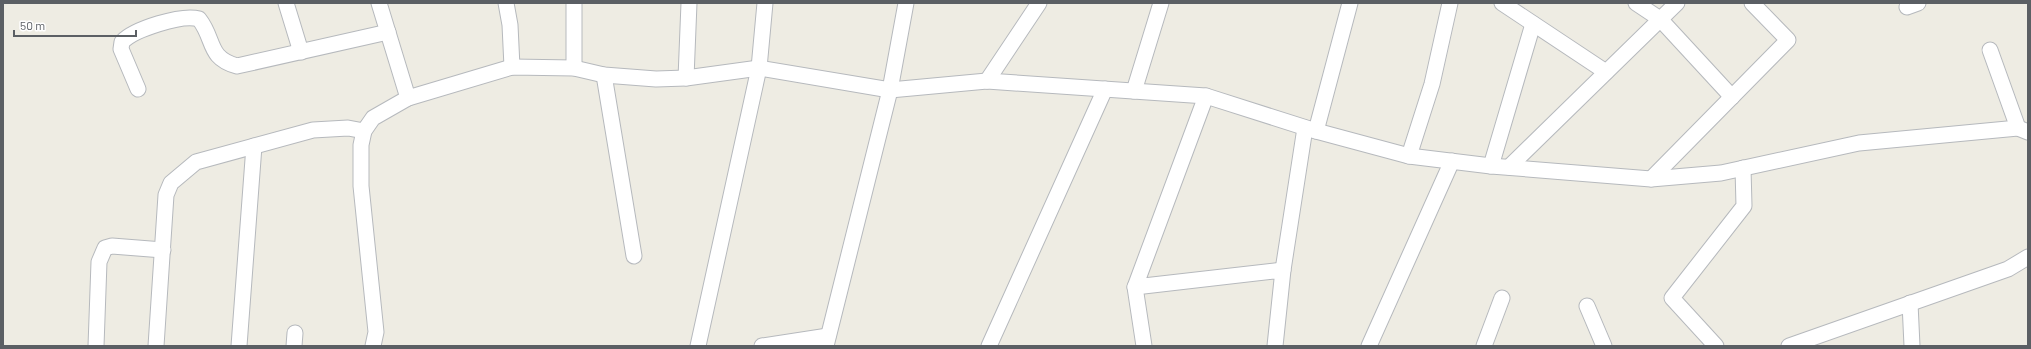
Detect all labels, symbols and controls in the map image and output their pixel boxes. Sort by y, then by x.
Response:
scale bar [14,12,136,38]
text: 50 m [20,18,45,32]

